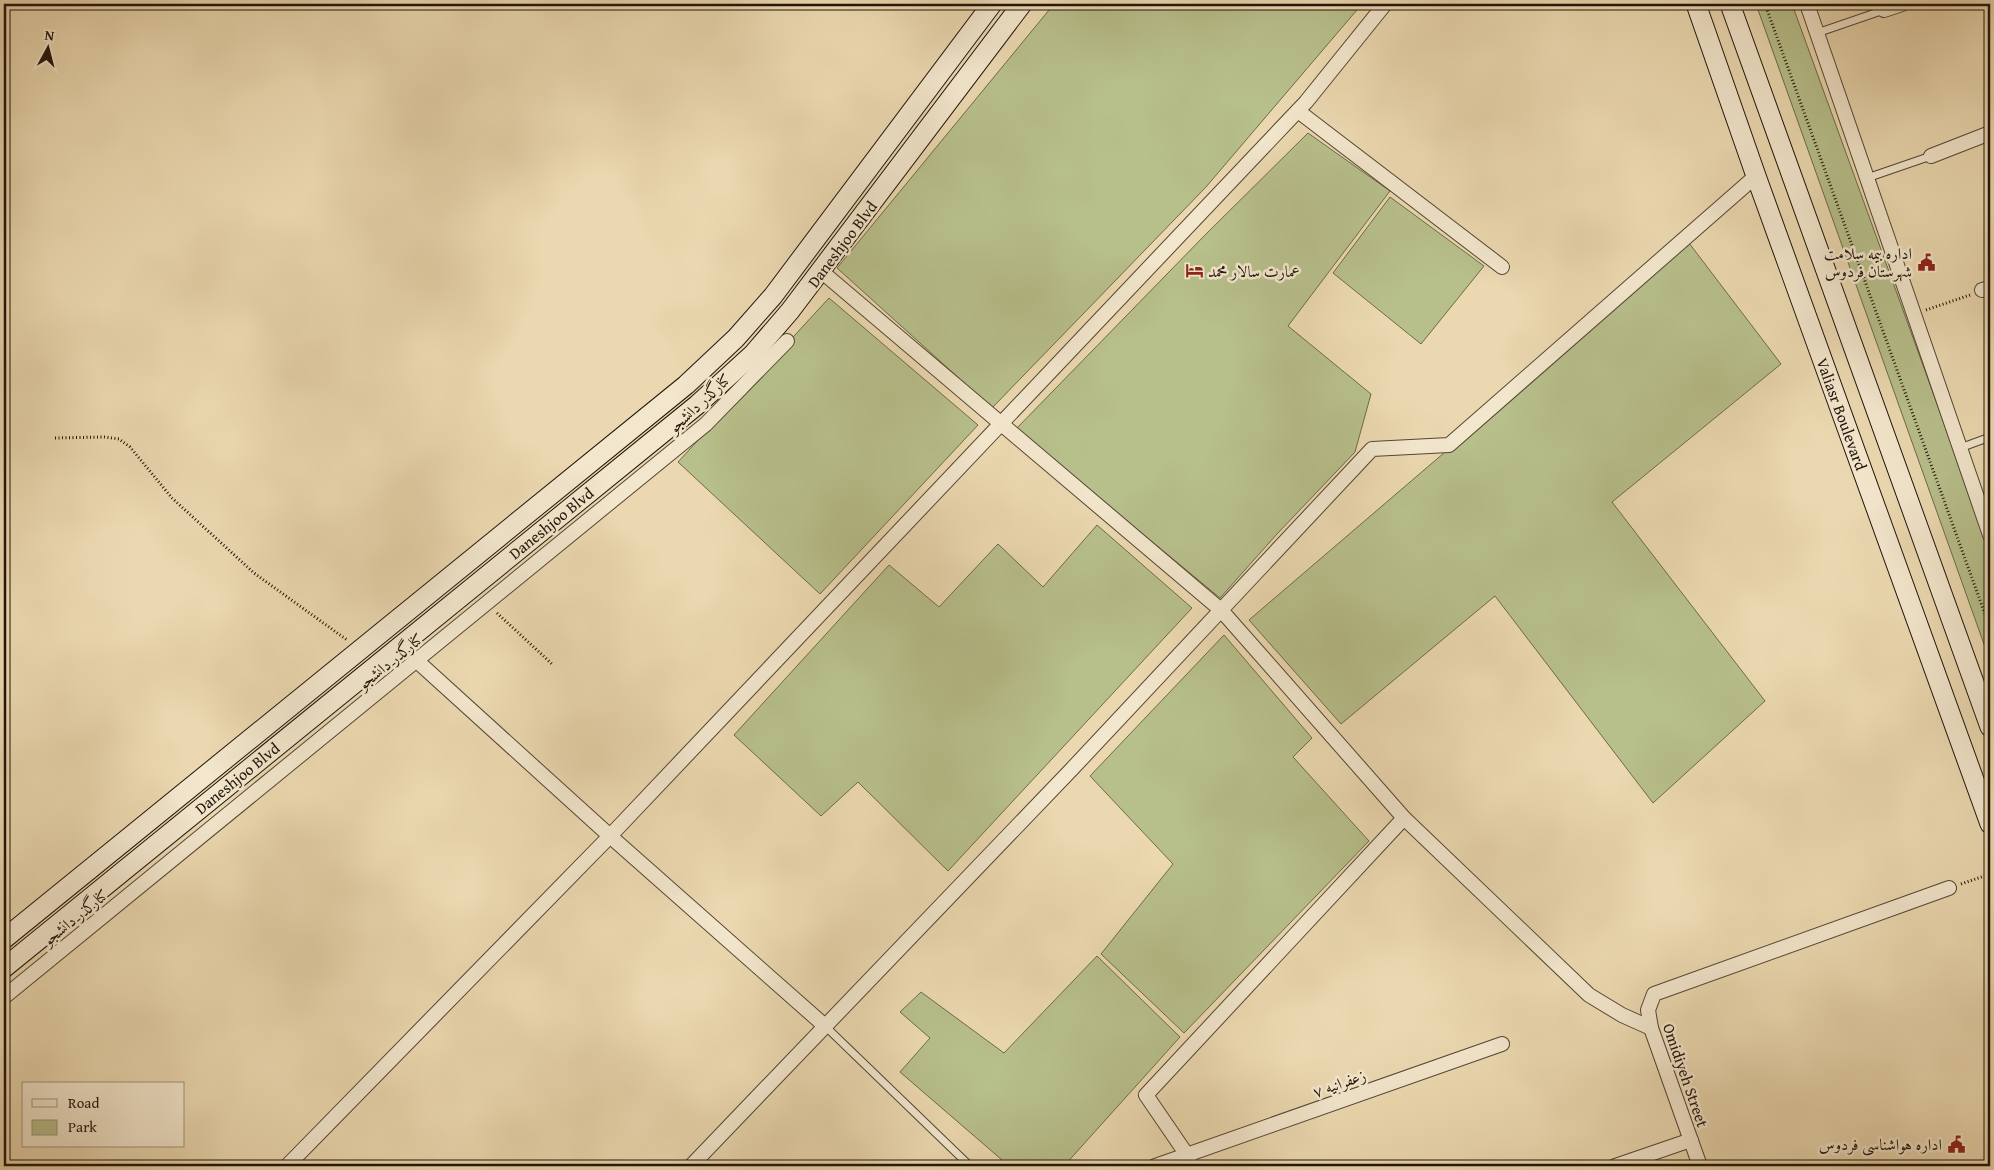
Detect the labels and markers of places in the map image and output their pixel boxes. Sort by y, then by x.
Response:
place label: اداره بیمه سلامت شهرستان فردوس [1824,241,1912,283]
public building icon: اداره بیمه سلامت شهرستان فردوس [1916,252,1936,272]
place label: عمارت سالار محمد [1208,259,1300,283]
hotel icon: عمارت سالار محمد [1184,261,1204,281]
place label: اداره هواشناسی فردوس [1819,1132,1942,1156]
public building icon: اداره هواشناسی فردوس [1946,1134,1966,1154]

